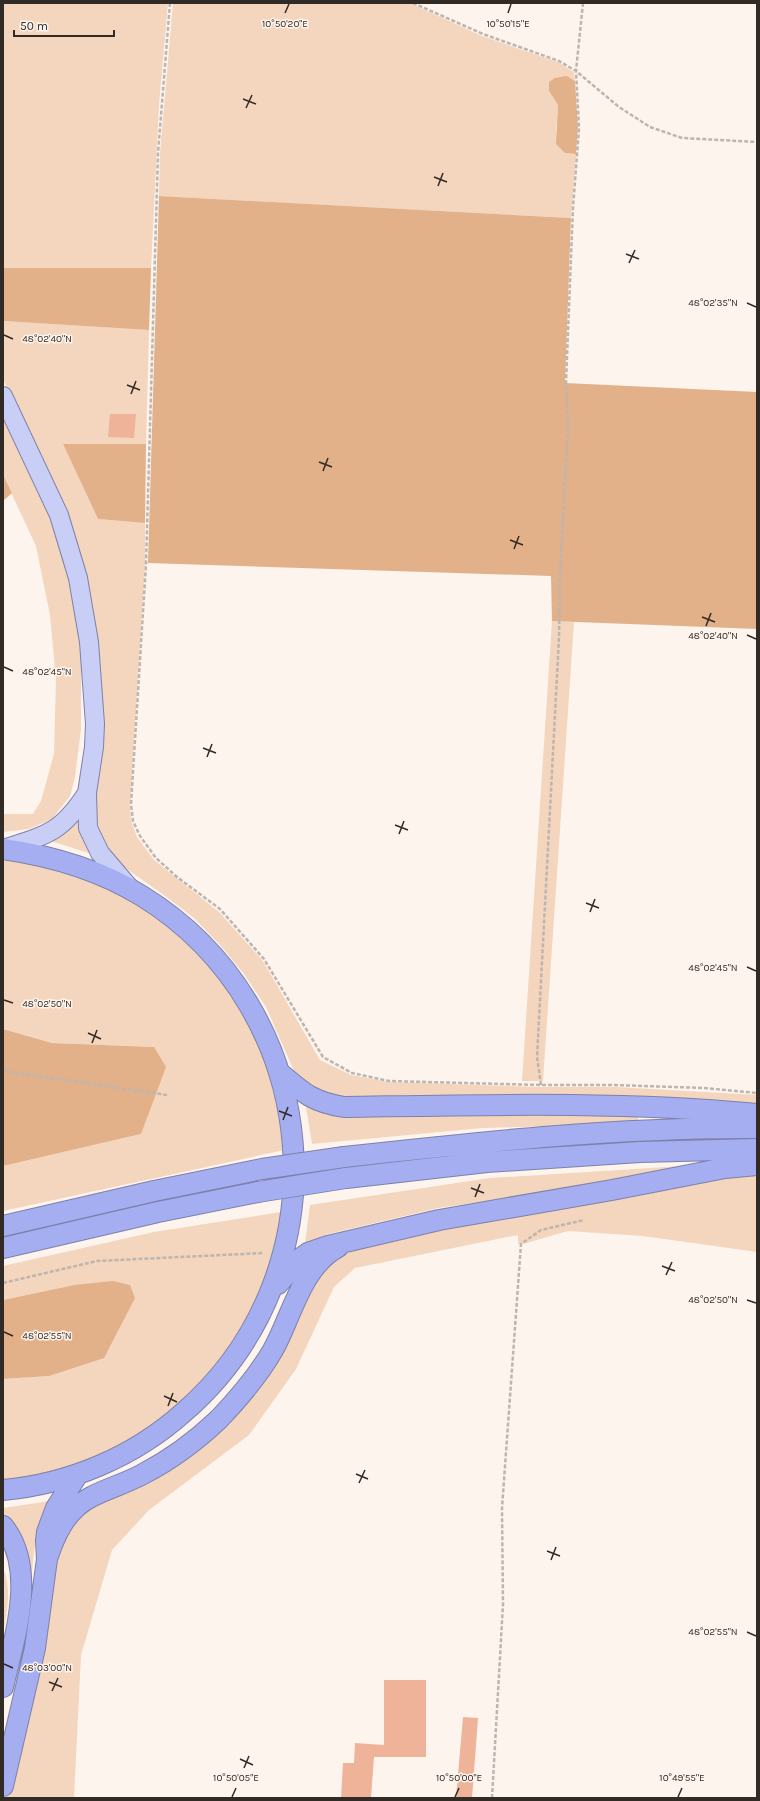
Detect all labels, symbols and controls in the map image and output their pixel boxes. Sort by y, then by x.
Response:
scale bar [14,12,114,38]
text: 10°50'20"E [262,18,308,30]
text: 10°50'15"E [486,18,530,30]
text: 50 m [20,19,48,33]
text: 48°02'35"N [688,297,738,309]
text: 48°02'40"N [22,333,72,345]
text: 48°02'40"N [688,630,738,642]
text: 48°02'45"N [22,666,72,678]
text: 48°02'45"N [688,962,738,974]
text: 48°02'50"N [22,998,72,1010]
text: 48°02'50"N [688,1294,738,1306]
text: 48°02'55"N [22,1330,72,1342]
text: 48°02'55"N [688,1626,738,1638]
text: 48°03'00"N [22,1662,72,1674]
text: 10°50'05"E [213,1772,259,1784]
text: 10°50'00"E [436,1772,482,1784]
text: 10°49'55"E [659,1772,705,1784]

